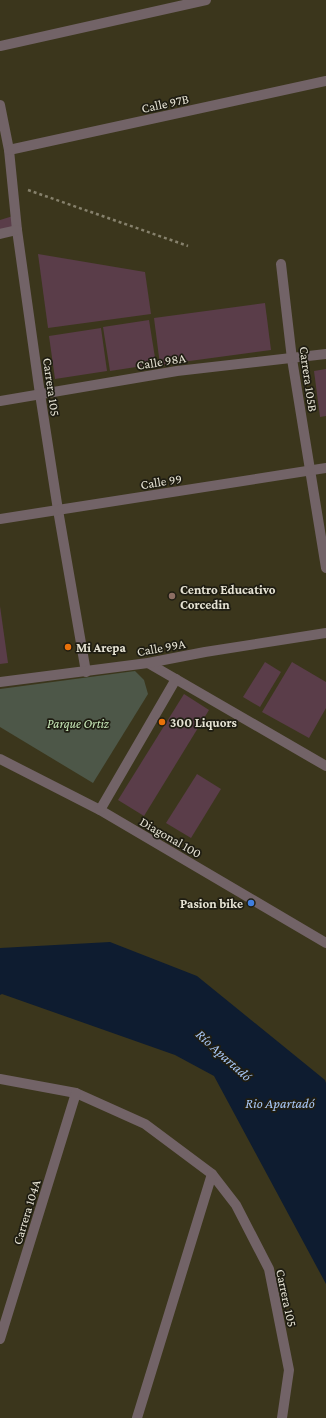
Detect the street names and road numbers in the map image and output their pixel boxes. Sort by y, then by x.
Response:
street label: Calle 97B [140,91,190,116]
street label: Carrera 105B [296,345,321,413]
street label: Calle 98A [135,350,187,373]
street label: Carrera 105 [40,357,63,417]
street label: Calle 99 [139,471,183,492]
street label: Calle 99A [136,636,187,659]
street label: Diagonal 100 [137,814,204,861]
street label: Carrera 104A [10,1177,44,1246]
street label: Carrera 105 [273,1268,300,1328]

